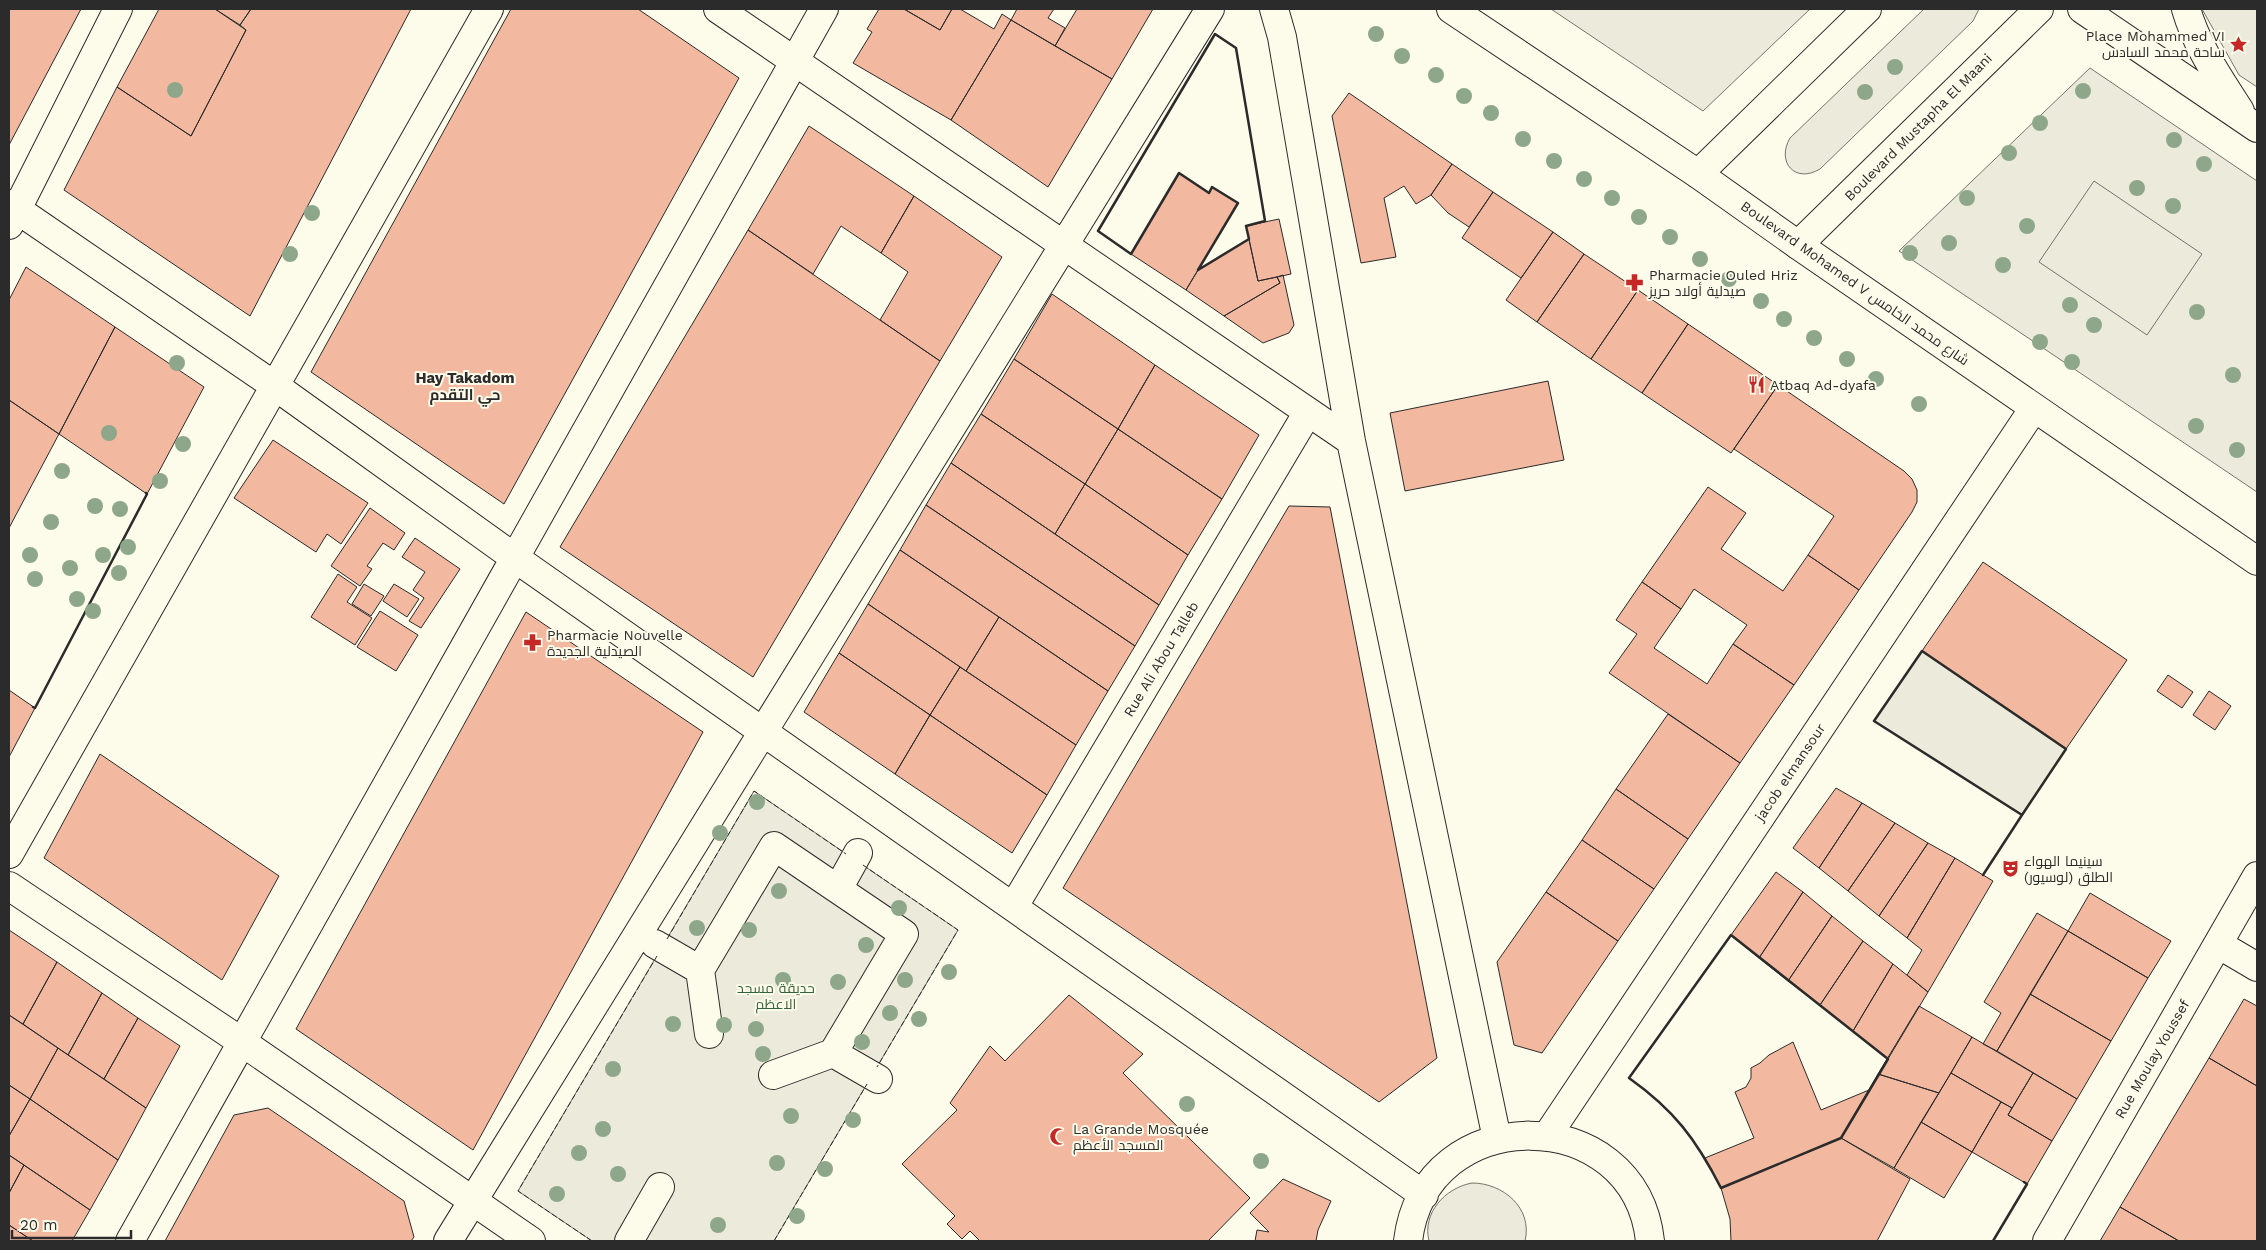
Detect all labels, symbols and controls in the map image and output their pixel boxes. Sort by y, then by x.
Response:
place label: Place Mohammed VI ساحة محمد السادس [2086,28,2225,60]
place icon: Place Mohammed VI ساحة محمد السادس [2229,34,2249,54]
street label: Boulevard Mustapha El Maani [1841,50,1995,204]
street label: Boulevard Mohamed V شارع محمد الخامس [1737,198,1972,369]
place label: Pharmacie Ouled Hriz صيدلية أولاد حريز [1648,267,1798,299]
pharmacy icon: Pharmacie Ouled Hriz صيدلية أولاد حريز [1625,273,1645,293]
district label: Hay Takadom حي التقدم [415,369,515,407]
restaurant icon: Atbaq Ad-dyafa [1746,375,1766,395]
place label: Atbaq Ad-dyafa [1770,377,1876,393]
street label: Rue Ali Abou Talleb [1120,599,1202,719]
place label: Pharmacie Nouvelle الصيدلية الجديدة [547,627,683,659]
pharmacy icon: Pharmacie Nouvelle الصيدلية الجديدة [523,633,543,653]
street label: jacob elmansour [1750,720,1829,825]
place label: سينيما الهواء الطلق (لوسيور) [2024,853,2113,886]
theatre icon: سينيما الهواء الطلق (لوسيور) [2000,859,2020,879]
park label: حديقة مسجد الاعظم [737,980,815,1014]
street label: Rue Moulay Youssef [2111,996,2193,1121]
place label: La Grande Mosquée المسجد الأعظم [1073,1121,1209,1155]
mosque icon: La Grande Mosquée المسجد الأعظم [1049,1127,1069,1147]
scale bar [12,1208,131,1240]
text: 20 m [20,1216,58,1234]

